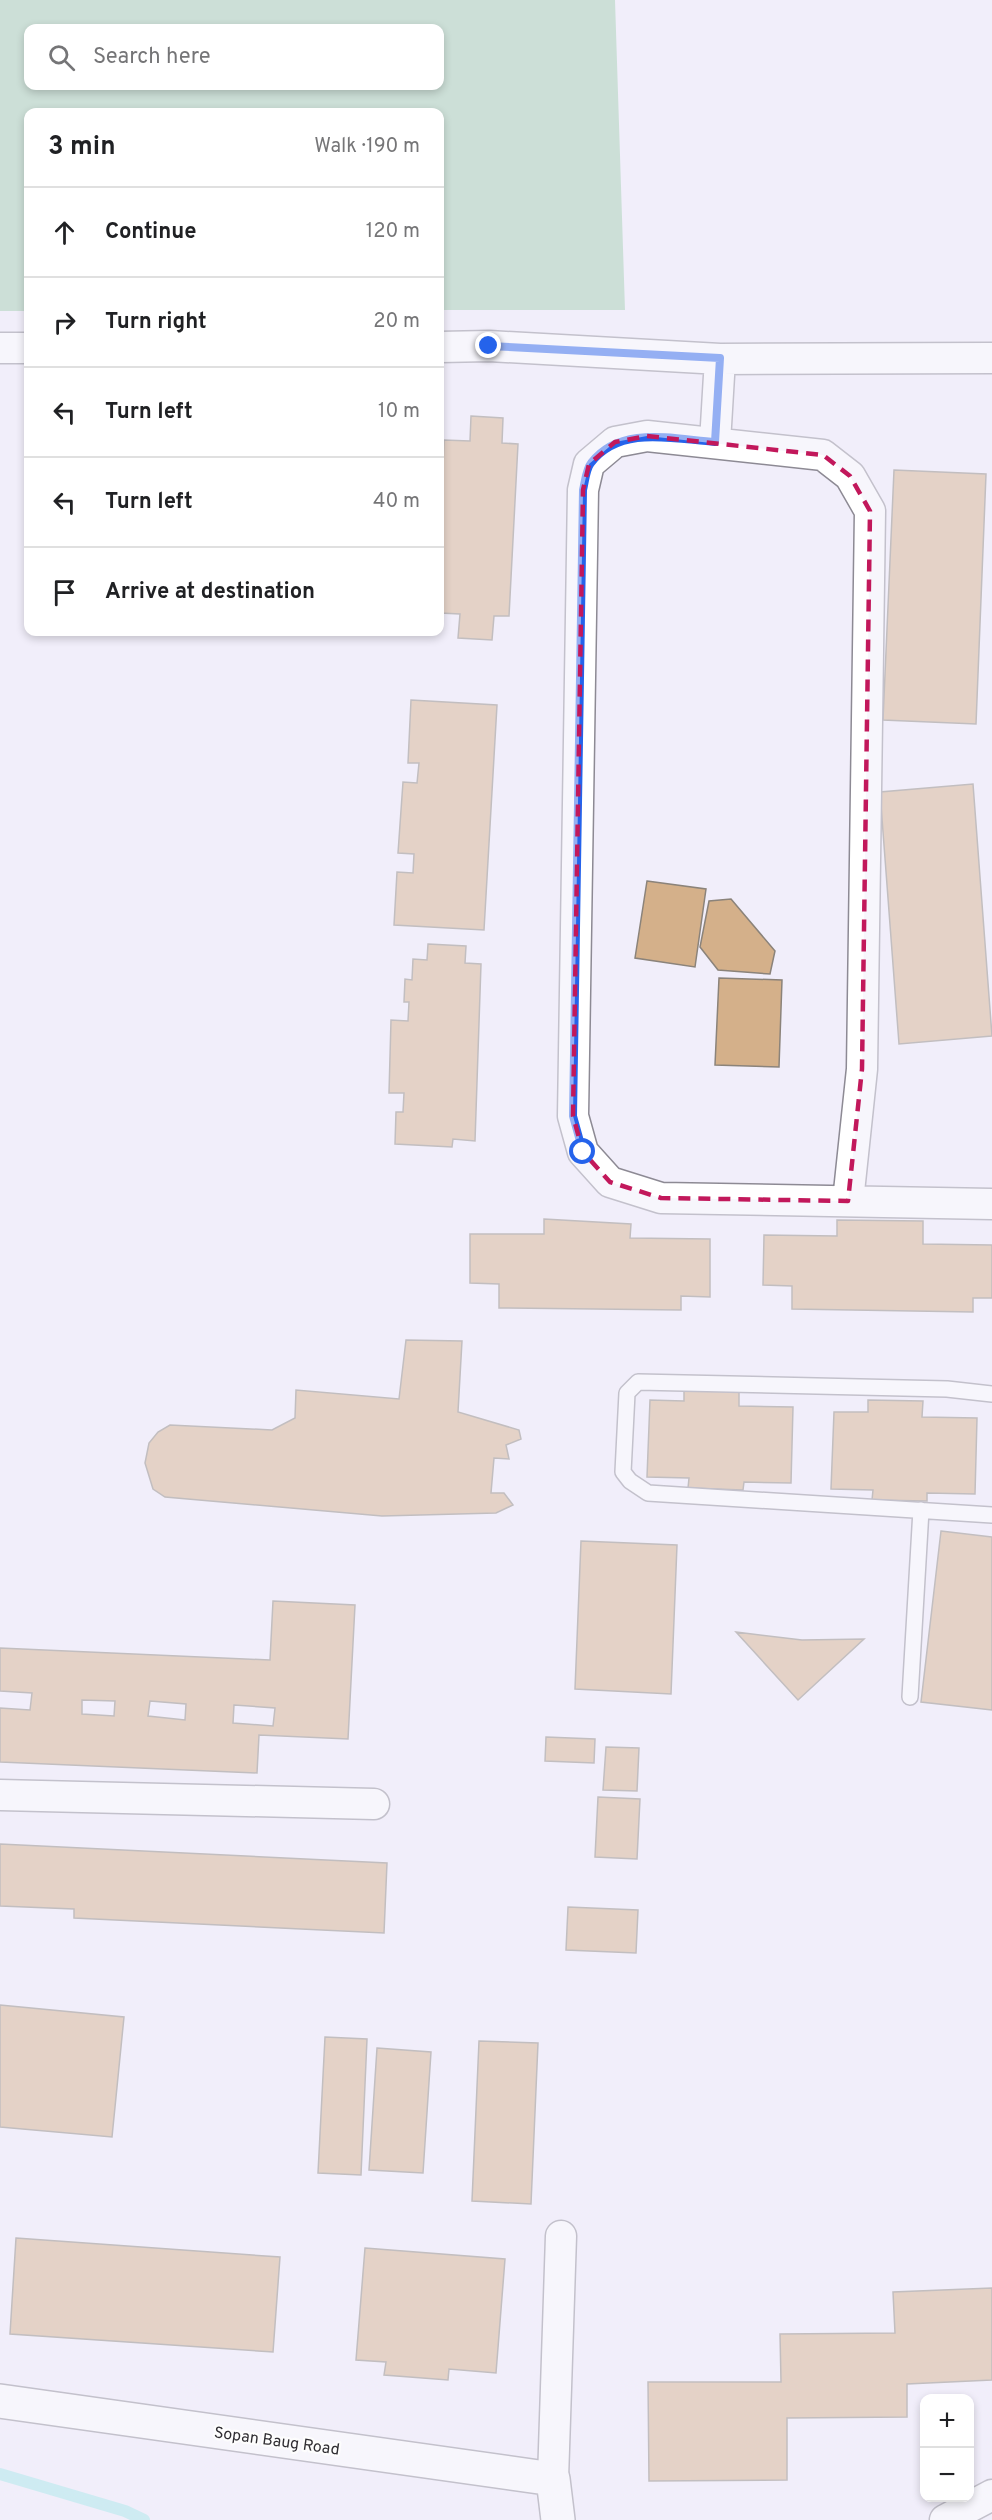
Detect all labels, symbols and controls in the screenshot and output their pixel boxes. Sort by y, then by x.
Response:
search box [24,24,444,90]
icon: search [45,41,78,74]
text: Search here [93,44,211,71]
text: 3 min [48,131,116,164]
text: Walk · 190 m [314,134,420,160]
icon: ahead [48,216,81,249]
text: Continue [105,219,196,246]
text: 120 m [366,219,420,245]
icon: right [48,306,81,339]
text: Turn right [105,309,207,336]
text: 20 m [373,309,420,335]
route end [475,332,501,358]
icon: left [48,396,81,429]
text: Turn left [105,399,193,426]
text: 10 m [378,399,420,425]
icon: left [48,486,81,519]
text: Turn left [105,489,193,516]
text: 40 m [373,489,420,515]
icon: arrive [48,576,81,609]
text: Arrive at destination [105,579,315,606]
route start [569,1138,595,1164]
map controls [920,2394,974,2502]
button: + [920,2394,974,2448]
street label: Sopan Baug Road [213,2423,341,2461]
button: − [920,2448,974,2502]

